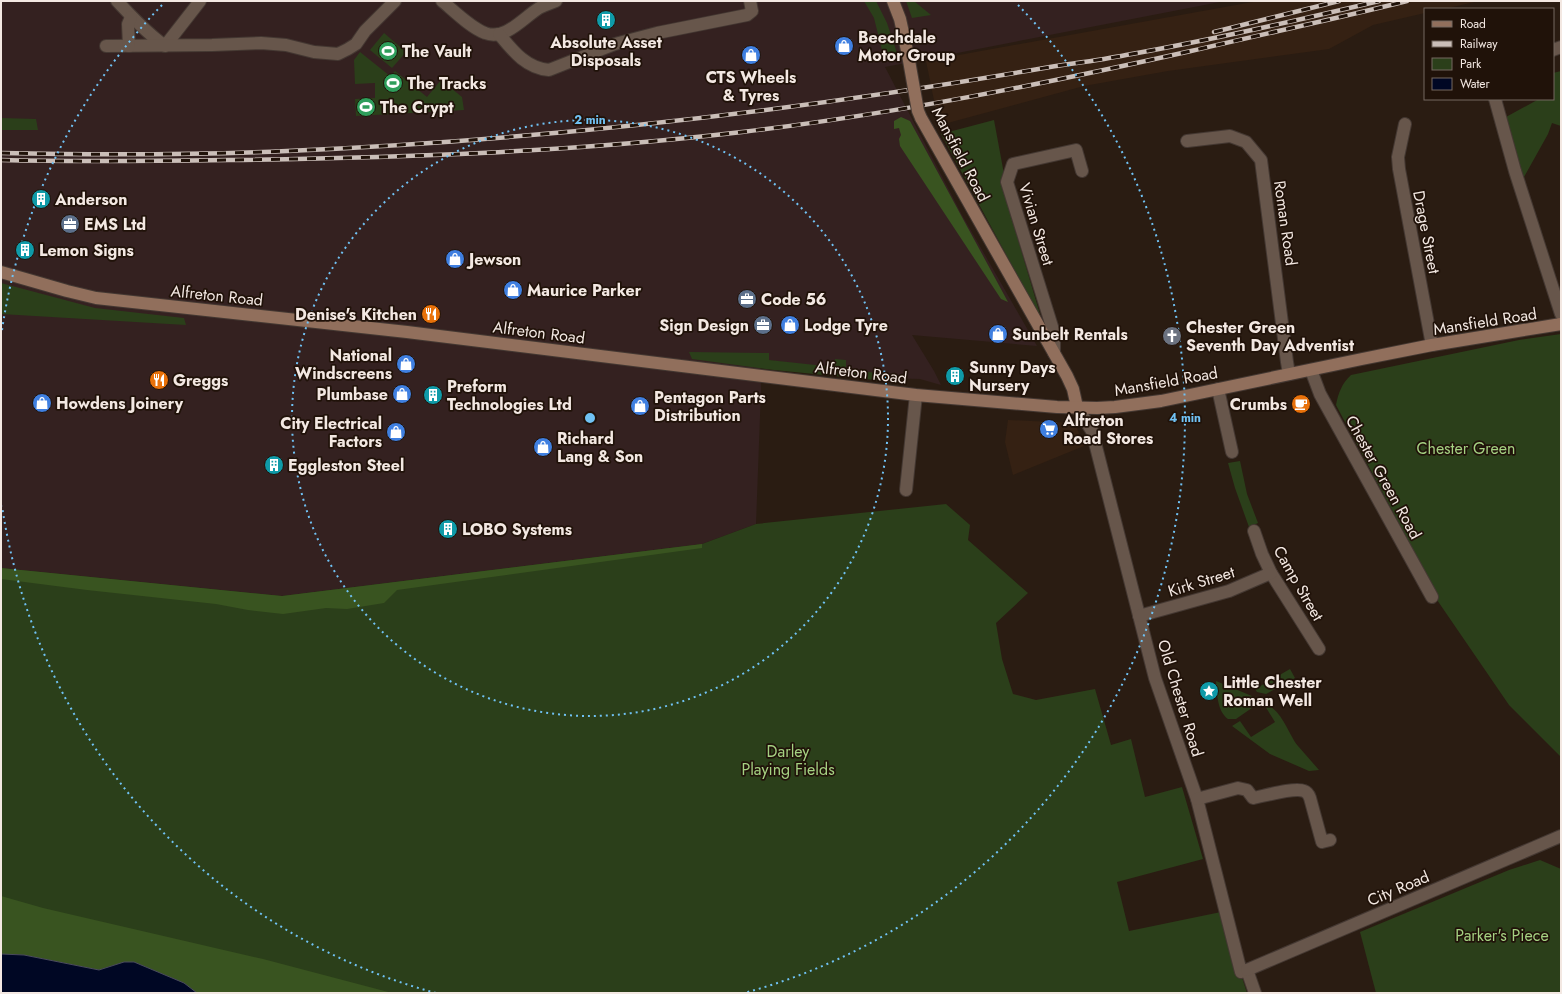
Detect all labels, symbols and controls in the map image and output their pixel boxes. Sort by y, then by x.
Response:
legend [1424,8,1554,100]
building icon: Absolute Asset Disposals [595,9,617,31]
text: Road [1460,15,1486,33]
place label: Beechdale Motor Group [858,26,956,67]
place label: Absolute Asset Disposals [549,31,663,72]
shop icon: Beechdale Motor Group [833,35,855,57]
text: Railway [1460,35,1498,53]
sports icon: The Vault [377,40,399,62]
place label: The Vault [402,40,472,63]
shop icon: CTS Wheels & Tyres [740,44,762,66]
text: Park [1460,55,1482,73]
place label: CTS Wheels & Tyres [706,66,796,107]
sports icon: The Tracks [382,72,404,94]
place label: The Tracks [407,72,486,95]
text: Water [1460,75,1491,93]
sports icon: The Crypt [355,96,377,118]
place label: The Crypt [380,96,455,119]
street label: Mansfield Road [926,103,995,206]
text: 2 min [574,111,606,129]
street label: Roman Road [1268,179,1303,267]
street label: Vivian Street [1013,180,1060,268]
building icon: Anderson [30,188,52,210]
place label: Anderson [54,188,128,211]
street label: Drage Street [1407,188,1446,276]
office icon: EMS Ltd [59,213,81,235]
place label: EMS Ltd [84,213,146,236]
building icon: Lemon Signs [14,239,36,261]
place label: Lemon Signs [39,239,134,262]
shop icon: Jewson [444,248,466,270]
place label: Jewson [466,248,521,271]
street label: Alfreton Road [170,279,264,312]
shop icon: Maurice Parker [502,279,524,301]
place label: Maurice Parker [527,279,642,302]
office icon: Code 56 [736,288,758,310]
place label: Code 56 [761,288,827,311]
street label: Mansfield Road [1432,302,1539,341]
place label: Denise's Kitchen [295,303,417,326]
restaurant icon: Denise's Kitchen [420,303,442,325]
place label: Sign Design [659,314,749,337]
office icon: Sign Design [752,314,774,336]
shop icon: Lodge Tyre [779,314,801,336]
place label: Lodge Tyre [804,314,888,337]
street label: Alfreton Road [492,315,586,350]
place label: Chester Green Seventh Day Adventist [1186,316,1355,357]
shop icon: Sunbelt Rentals [987,323,1009,345]
place label: Sunbelt Rentals [1012,323,1128,346]
church icon: Chester Green Seventh Day Adventist [1161,325,1183,347]
place label: National Windscreens [295,344,392,385]
shop icon: National Windscreens [395,353,417,375]
street label: Alfreton Road [814,355,908,390]
place label: Sunny Days Nursery [969,356,1056,397]
street label: Mansfield Road [1113,361,1220,402]
building icon: Sunny Days Nursery [944,365,966,387]
restaurant icon: Greggs [148,369,170,391]
place label: Greggs [173,369,228,392]
place label: Preform Technologies Ltd [447,375,572,416]
place label: Plumbase [316,383,388,406]
shop icon: Plumbase [391,383,413,405]
building icon: Preform Technologies Ltd [422,384,444,406]
place label: Pentagon Parts Distribution [654,386,766,427]
shop icon: Howdens Joinery [31,392,53,414]
place label: Howdens Joinery [56,392,184,415]
place label: Crumbs [1230,393,1287,416]
cafe icon: Crumbs [1290,393,1312,415]
shop icon: Pentagon Parts Distribution [629,395,651,417]
place label: Alfreton Road Stores [1062,409,1153,450]
text: 4 min [1169,409,1201,427]
centre of rings [583,411,597,425]
street label: Chester Green Road [1340,411,1427,543]
place label: City Electrical Factors [280,412,382,453]
supermarket icon: Alfreton Road Stores [1038,418,1060,440]
shop icon: City Electrical Factors [385,421,407,443]
place label: Richard Lang & Son [557,427,643,468]
shop icon: Richard Lang & Son [532,436,554,458]
park label: Chester Green [1417,437,1515,460]
building icon: Eggleston Steel [263,454,285,476]
place label: Eggleston Steel [288,454,404,477]
building icon: LOBO Systems [437,518,459,540]
place label: LOBO Systems [462,518,572,541]
street label: Camp Street [1268,541,1329,625]
street label: Kirk Street [1165,560,1238,603]
street label: Old Chester Road [1152,637,1209,759]
place label: Little Chester Roman Well [1223,671,1322,712]
place icon: Little Chester Roman Well [1198,680,1220,702]
park label: Darley Playing Fields [741,740,835,781]
street label: City Road [1364,865,1433,912]
park label: Parker's Piece [1455,924,1549,947]

